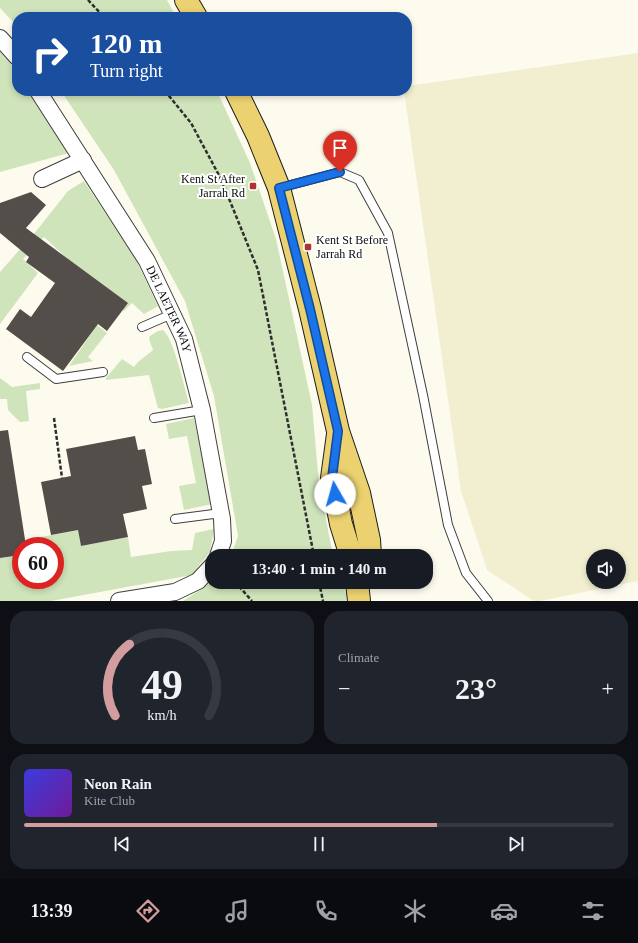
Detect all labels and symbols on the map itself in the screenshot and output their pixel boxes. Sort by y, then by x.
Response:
pin [323,131,357,172]
place label: Kent St After Jarrah Rd [181,172,245,200]
marker: Kent St After Jarrah Rd [248,181,258,191]
place label: Kent St Before Jarrah Rd [316,233,388,261]
marker: Kent St Before Jarrah Rd [303,242,313,252]
street label: DE LAETER WAY [143,263,194,354]
position arrow [314,473,356,515]
speed limit sign: 60 [12,537,64,589]

